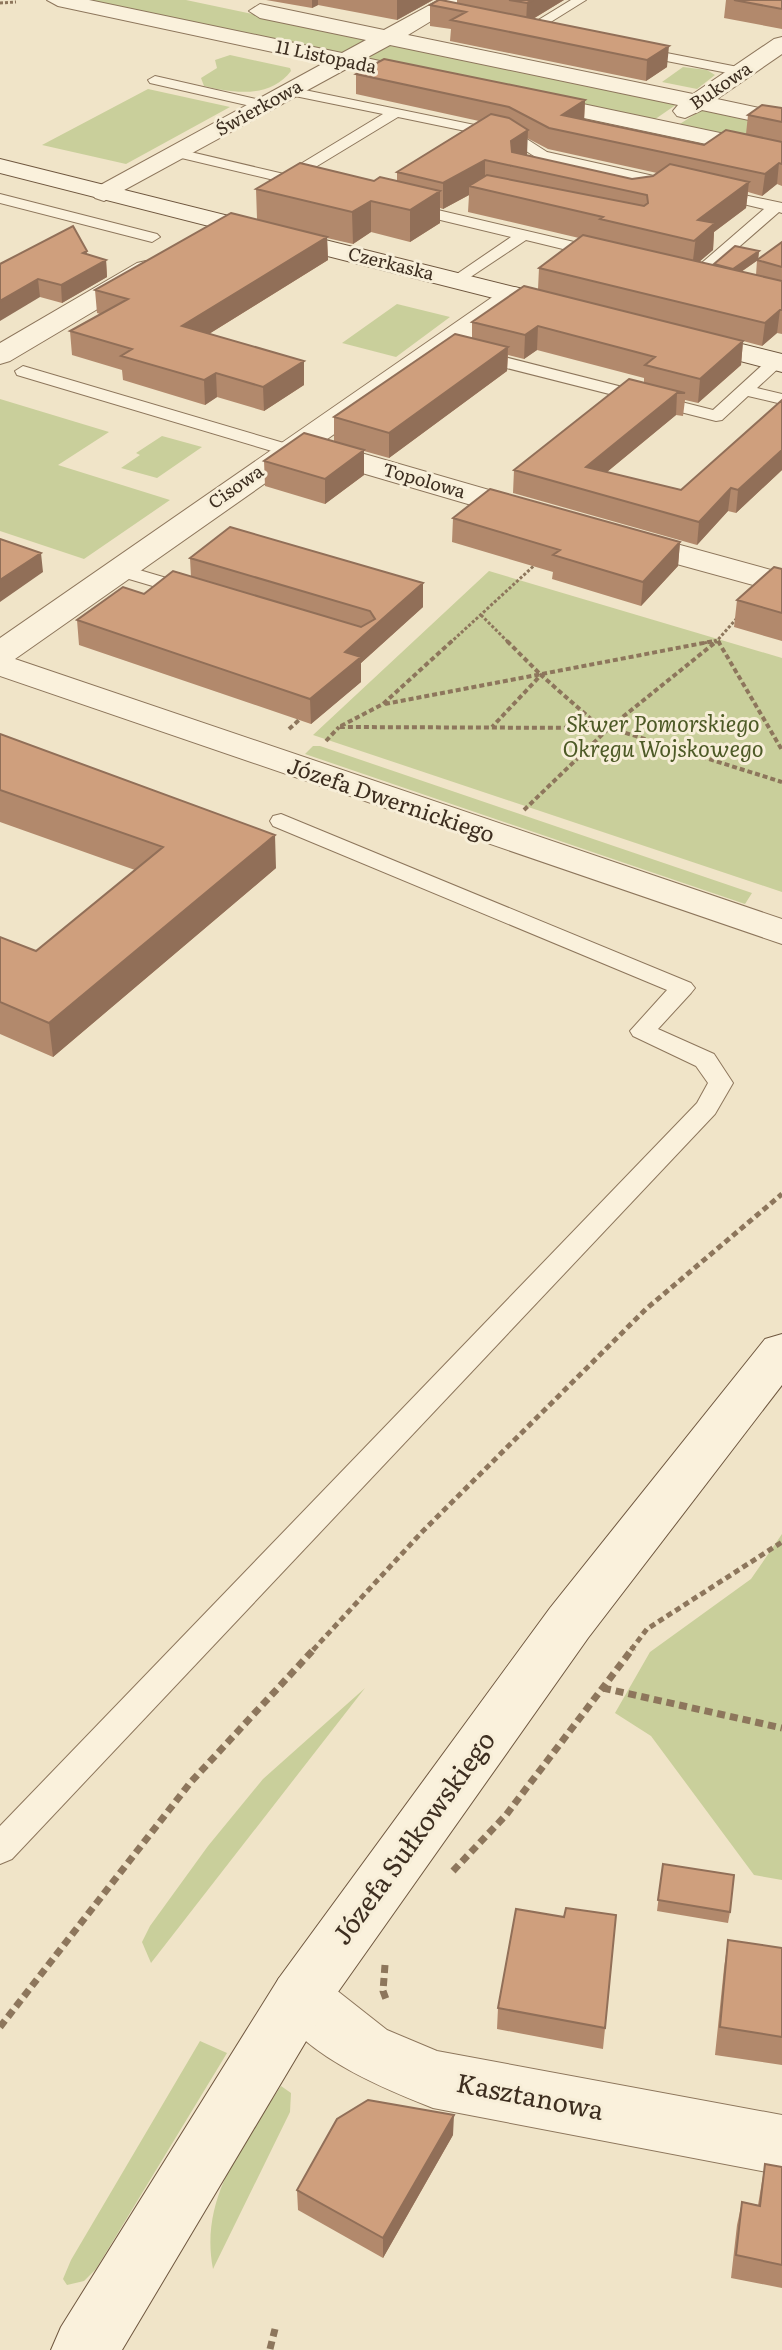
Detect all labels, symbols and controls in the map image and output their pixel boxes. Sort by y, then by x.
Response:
street label: 11 Listopada [273,32,380,79]
street label: Bukowa [684,54,757,115]
street label: Świerkowa [210,72,307,142]
street label: Czerkaska [345,239,438,286]
street label: Topolowa [380,455,469,504]
street label: Cisowa [202,457,269,515]
park label: Skwer Pomorskiego Okręgu Wojskowego [562,706,764,764]
street label: Józefa Dwernickiego [283,748,500,850]
street label: Józefa Sułkowskiego [321,1722,503,1952]
street label: Kasztanowa [454,2061,607,2128]

